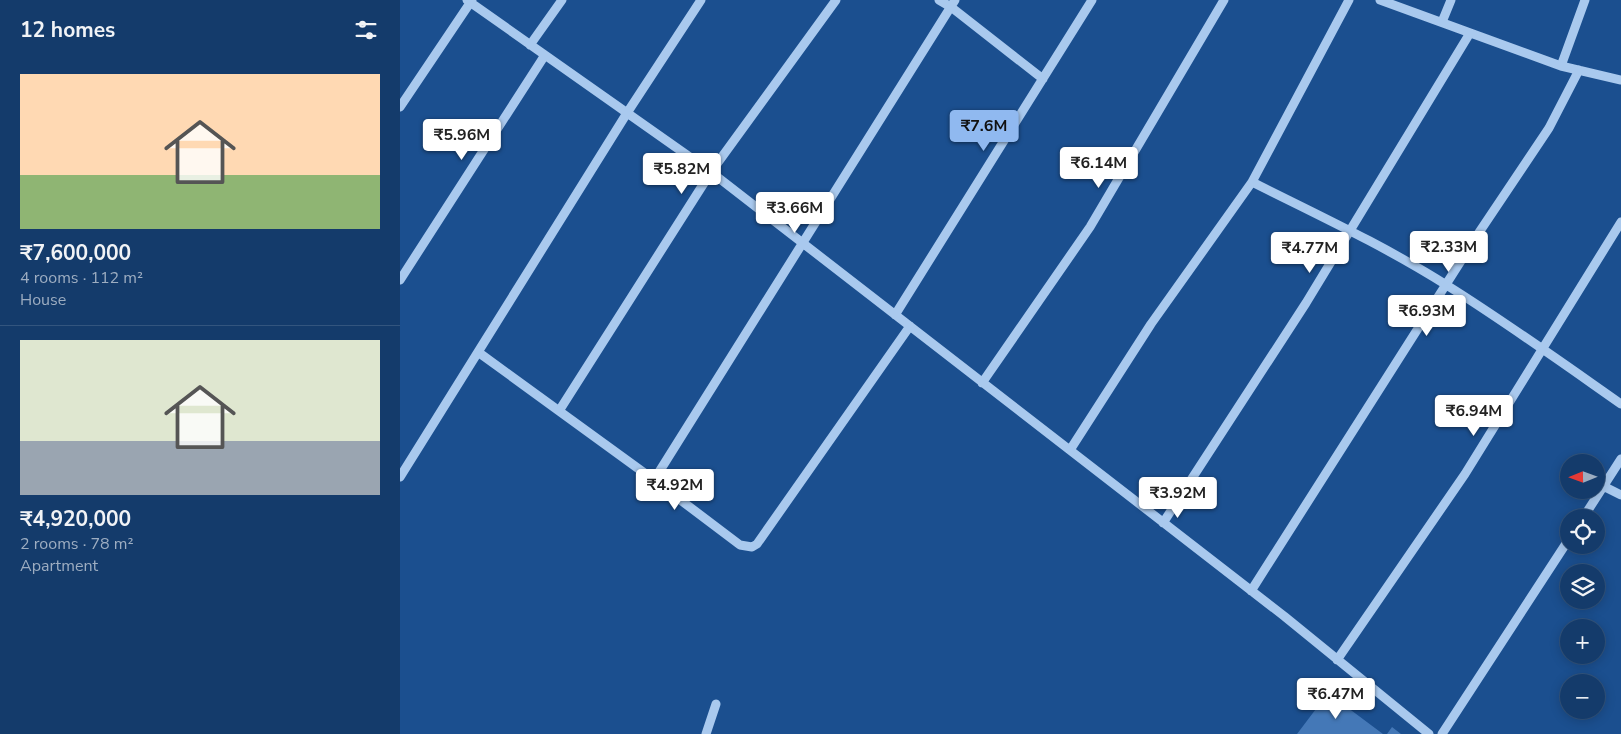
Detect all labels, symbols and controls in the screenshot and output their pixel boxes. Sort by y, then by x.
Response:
text: 12 homes [20,16,115,44]
icon: filters [352,16,380,44]
icon: home [155,107,245,197]
pin: ₹7.6M [949,110,1019,152]
text: ₹7.6M [961,115,1007,137]
pin: ₹5.96M [421,119,503,161]
text: ₹5.96M [434,124,490,146]
pin: ₹6.14M [1058,146,1140,189]
pin: ₹5.82M [641,152,723,195]
text: ₹6.14M [1071,152,1127,174]
text: ₹5.82M [654,158,710,180]
pin: ₹3.66M [754,192,836,234]
text: ₹3.66M [767,197,823,219]
pin: ₹2.33M [1408,230,1490,273]
pin: ₹4.77M [1269,232,1351,274]
text: ₹2.33M [1421,236,1477,258]
text: ₹4.77M [1282,237,1338,259]
text: ₹7,600,000 [20,239,131,267]
text: 4 rooms · 112 m² [20,267,143,289]
text: House [20,289,66,311]
pin: ₹6.93M [1386,294,1468,337]
text: ₹6.93M [1399,300,1455,322]
icon: home [155,372,245,462]
pin: ₹6.94M [1433,394,1515,437]
text: ₹6.94M [1446,400,1502,422]
north arrow [1560,454,1605,499]
map controls [1560,454,1605,719]
pin: ₹4.92M [634,468,716,511]
text: ₹4.92M [647,474,703,496]
pin: ₹3.92M [1137,476,1219,519]
text: ₹3.92M [1150,482,1206,504]
text: ₹4,920,000 [20,505,131,533]
button: locate [1560,509,1605,554]
text: 2 rooms · 78 m² [20,533,133,555]
text: Apartment [20,555,98,577]
button: layers [1560,564,1605,609]
button: + [1560,619,1605,664]
button: − [1560,674,1605,719]
pin: ₹6.47M [1295,678,1377,720]
text: ₹6.47M [1308,683,1364,705]

